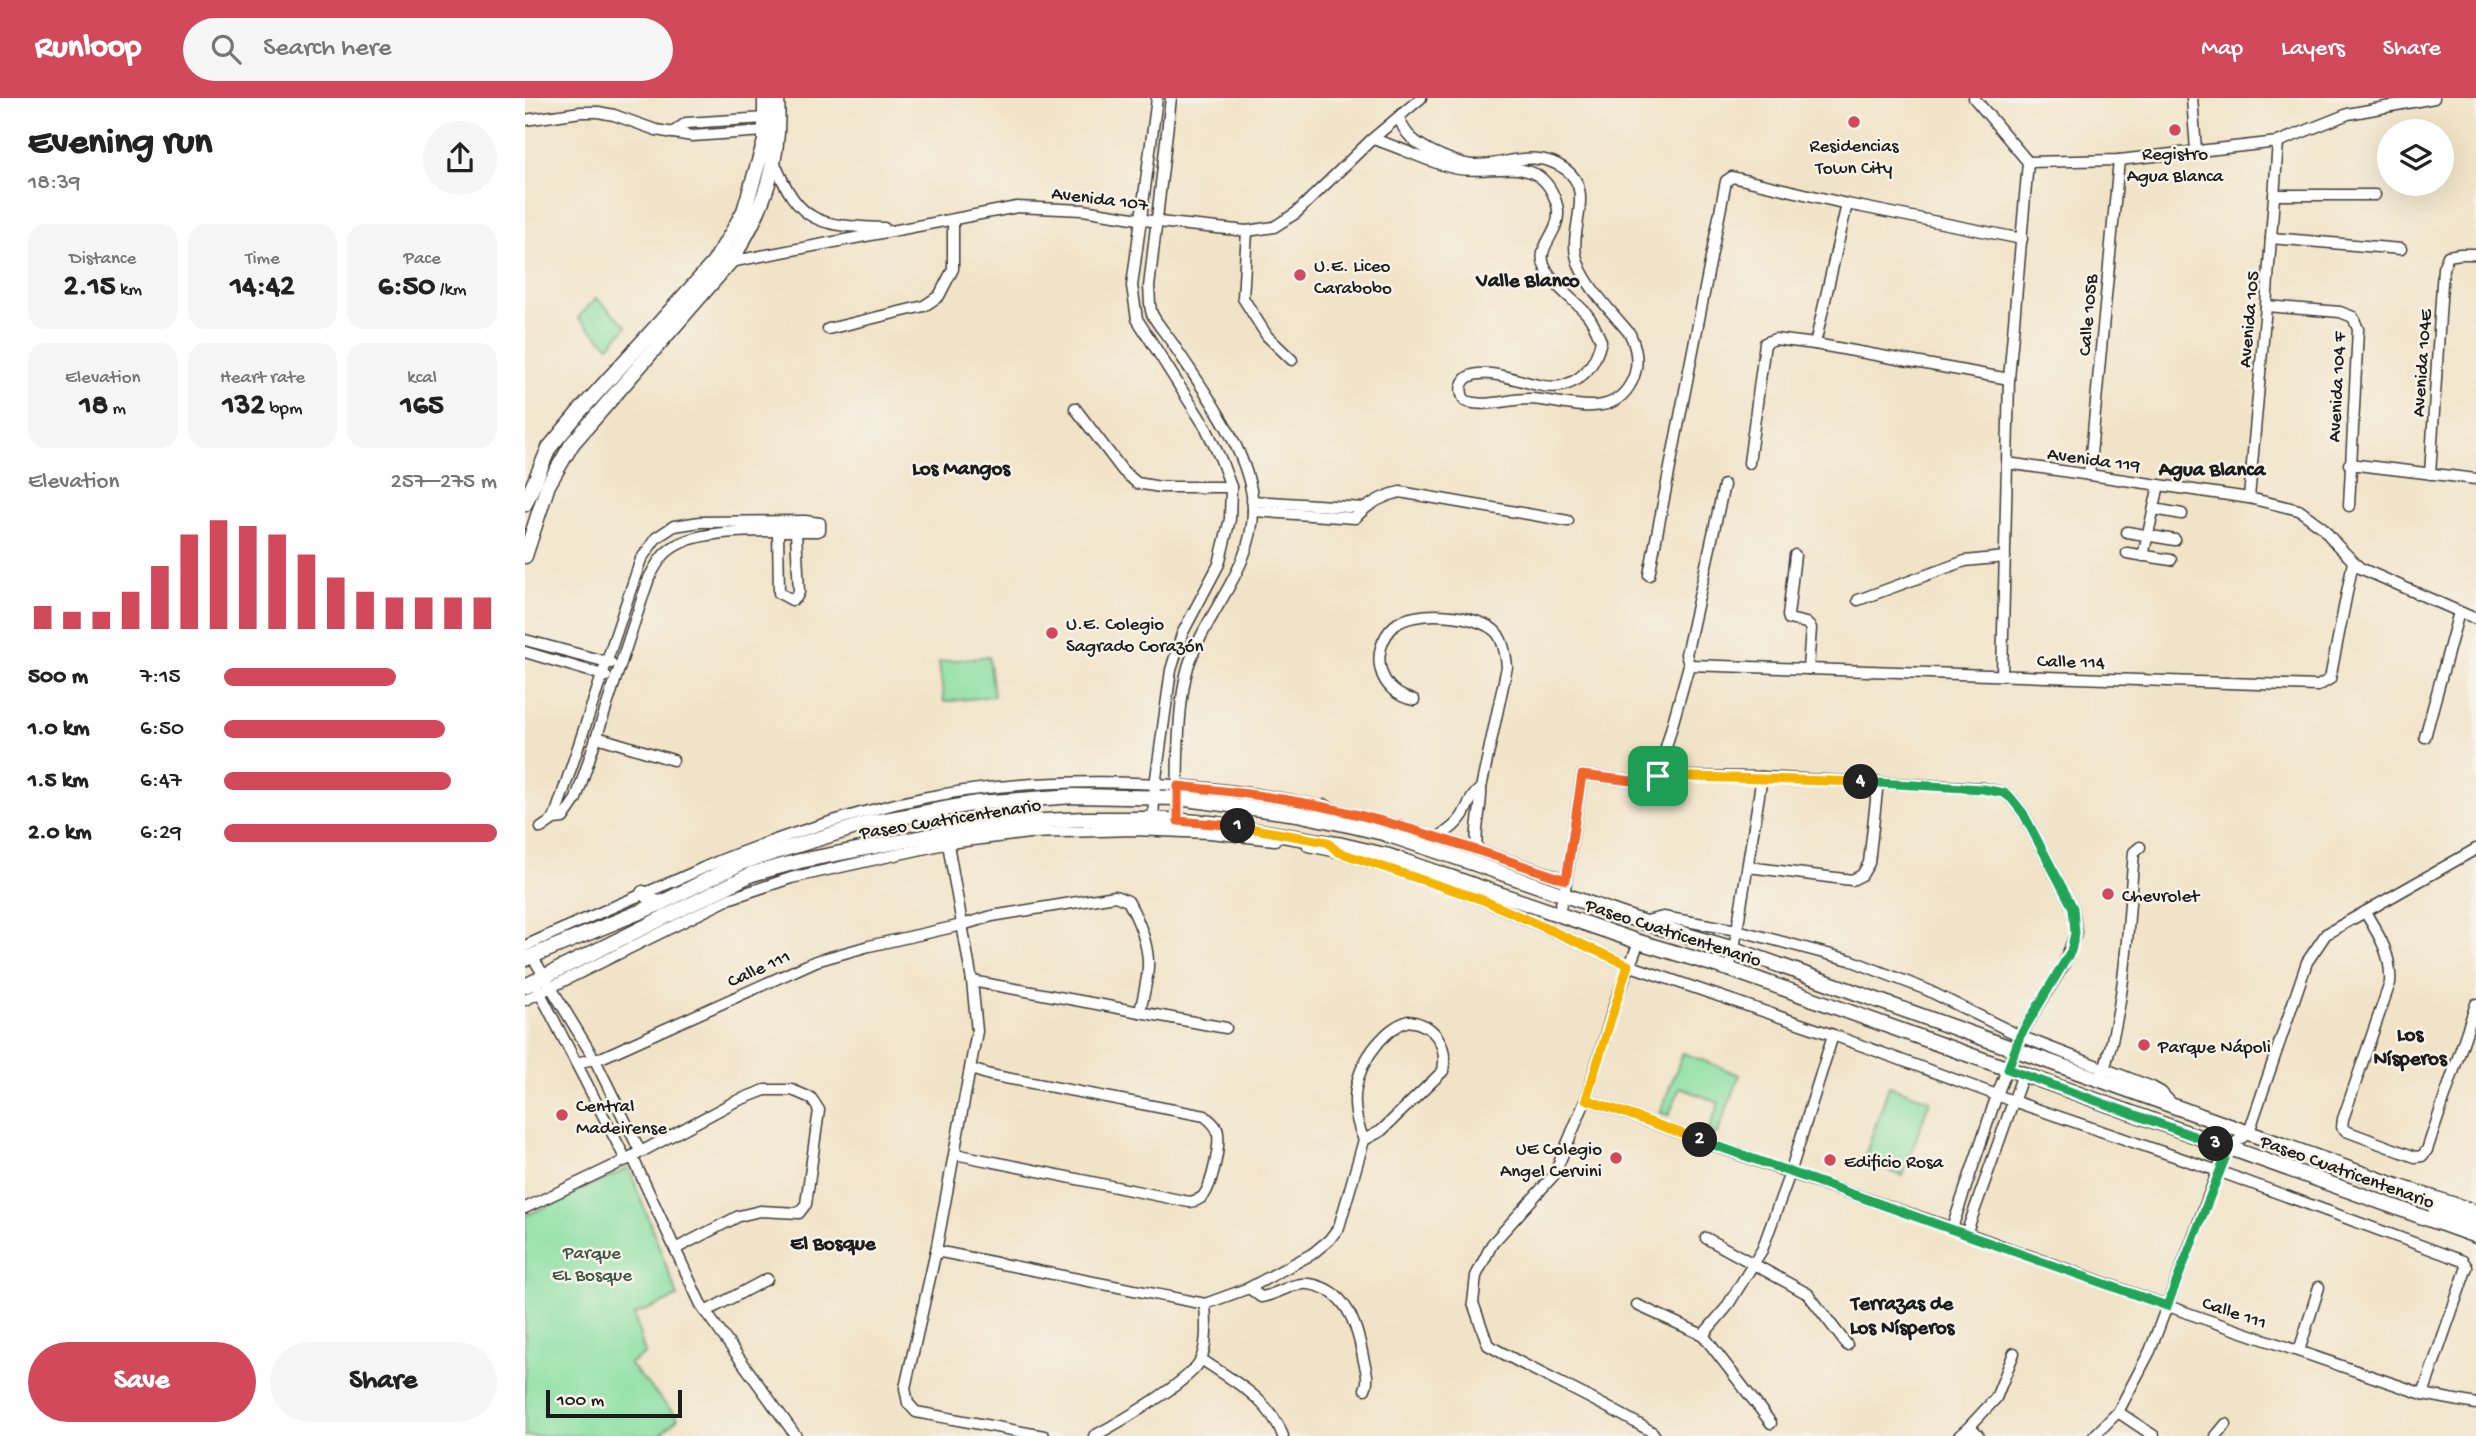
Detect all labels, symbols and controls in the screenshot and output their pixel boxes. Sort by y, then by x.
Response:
search box [183,18,673,81]
text: Runloop [35,30,141,68]
icon: search [207,30,245,68]
text: Search here [263,34,391,65]
text: Map [2201,35,2243,64]
text: Layers [2281,35,2345,64]
text: Share [2383,35,2441,64]
marker: Residencias Town City [1846,114,1862,130]
map controls [2377,119,2454,196]
button: layers [2377,119,2454,196]
button: share [423,121,497,195]
text: Evening run [28,122,212,166]
marker: Registro Agua Blanca [2167,122,2183,138]
place label: Residencias Town City [1810,136,1899,181]
place label: Registro Agua Blanca [2127,144,2225,189]
text: 18:39 [28,170,81,197]
street label: Avenida 107 [1050,183,1150,218]
text: Distance [69,248,136,271]
text: Time [245,248,280,271]
text: Pace [404,248,441,271]
place label: U.E. Liceo Carabobo [1314,256,1392,301]
marker: U.E. Liceo Carabobo [1292,267,1308,283]
district label: Valle Blanco [1475,270,1580,295]
street label: Avenida 105 [2235,270,2266,369]
text: 2.15 [64,271,116,306]
text: 14:42 [230,271,295,306]
text: 6:50 [378,271,435,306]
street label: Calle 105B [2074,272,2105,357]
text: km [116,279,142,302]
text: /km [435,279,466,302]
street label: Avenida 104E [2408,307,2439,418]
street label: Avenida 104 F [2324,330,2353,443]
text: Elevation [65,367,141,390]
text: Heart rate [220,367,305,390]
text: kcal [407,367,437,390]
text: 18 [80,390,108,425]
text: 132 [223,390,265,425]
text: 165 [401,390,444,425]
text: m [108,398,126,421]
text: bpm [265,398,302,421]
street label: Avenida 119 [2046,444,2142,479]
district label: Los Mangos [912,458,1011,483]
district label: Agua Blanca [2158,459,2267,484]
text: Elevation [28,469,119,496]
text: 257–275 m [390,469,497,496]
place label: U.E. Colegio Sagrado Corazón [1066,614,1204,659]
marker: U.E. Colegio Sagrado Corazón [1044,625,1060,641]
street label: Calle 114 [2037,651,2105,676]
text: 500 m [28,664,88,691]
text: 7:15 [140,664,181,691]
text: 1.0 km [28,716,90,743]
text: 6:50 [140,716,184,743]
pin [1628,746,1688,806]
icon: arrive [1639,757,1677,795]
pin: 4 [1843,764,1879,800]
text: 1.5 km [28,768,89,795]
text: 6:47 [140,768,182,795]
text: 4 [1856,770,1865,793]
street label: Paseo Cuatricentenario [857,795,1043,846]
pin: 1 [1221,808,1255,844]
text: 1 [1234,814,1241,837]
text: 2.0 km [28,820,92,847]
text: 6:29 [140,820,182,847]
marker: Chevrolet [2100,886,2116,902]
place label: Chevrolet [2122,886,2201,909]
street label: Paseo Cuatricentenario [1581,895,1764,974]
street label: Calle 111 [724,946,794,994]
district label: Los Nísperos [2373,1024,2448,1073]
marker: Parque Nápoli [2136,1037,2152,1053]
place label: Parque Nápoli [2157,1037,2271,1060]
place label: Central Madeirense [576,1096,667,1141]
marker: Central Madeirense [554,1107,570,1123]
pin: 2 [1683,1122,1717,1158]
pin: 3 [2199,1126,2233,1162]
text: 2 [1695,1128,1704,1151]
street label: Paseo Cuatricentenario [2256,1131,2437,1216]
text: 3 [2211,1132,2220,1155]
place label: UE Colegio Angel Cervini [1500,1139,1602,1184]
marker: UE Colegio Angel Cervini [1608,1150,1624,1166]
marker: Edificio Rosa [1822,1152,1838,1168]
place label: Edificio Rosa [1844,1152,1945,1175]
district label: El Bosque [790,1233,877,1258]
park label: Parque EL Bosque [552,1243,632,1288]
district label: Terrazas de Los Nísperos [1849,1293,1956,1342]
street label: Calle 111 [2199,1293,2269,1336]
button: Save [28,1342,256,1422]
button: Share [270,1342,497,1422]
scale bar [546,1387,683,1419]
text: 100 m [557,1390,604,1413]

